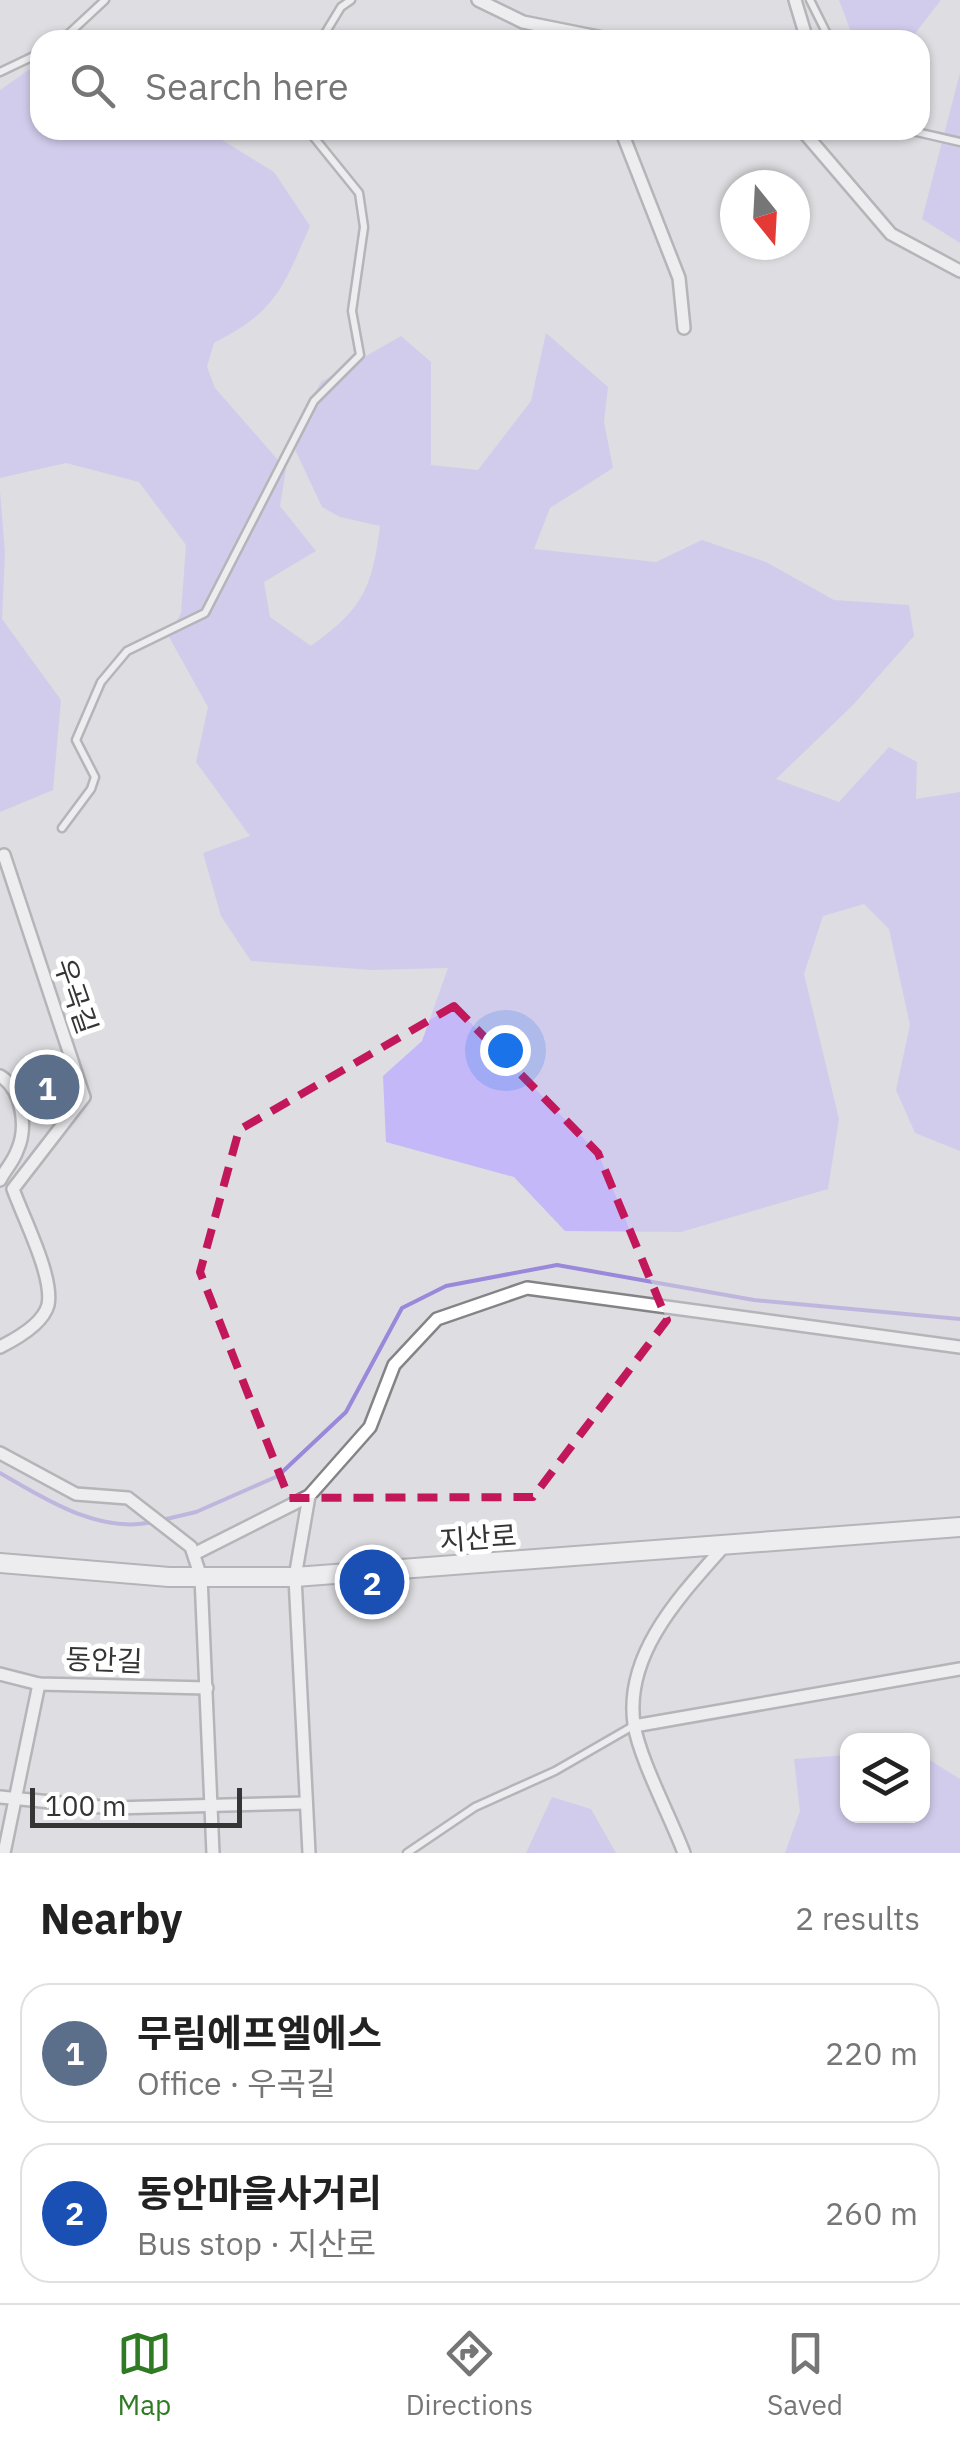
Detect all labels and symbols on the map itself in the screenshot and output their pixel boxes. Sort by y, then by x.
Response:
north arrow [720,170,810,260]
street label: 우곡길 [46,953,107,1038]
your location [480,1025,531,1076]
pin: 1 [15,1050,80,1124]
street label: 지산로 [438,1516,518,1559]
pin: 2 [340,1544,404,1620]
street label: 동안길 [65,1640,143,1679]
scale bar [30,1783,242,1828]

